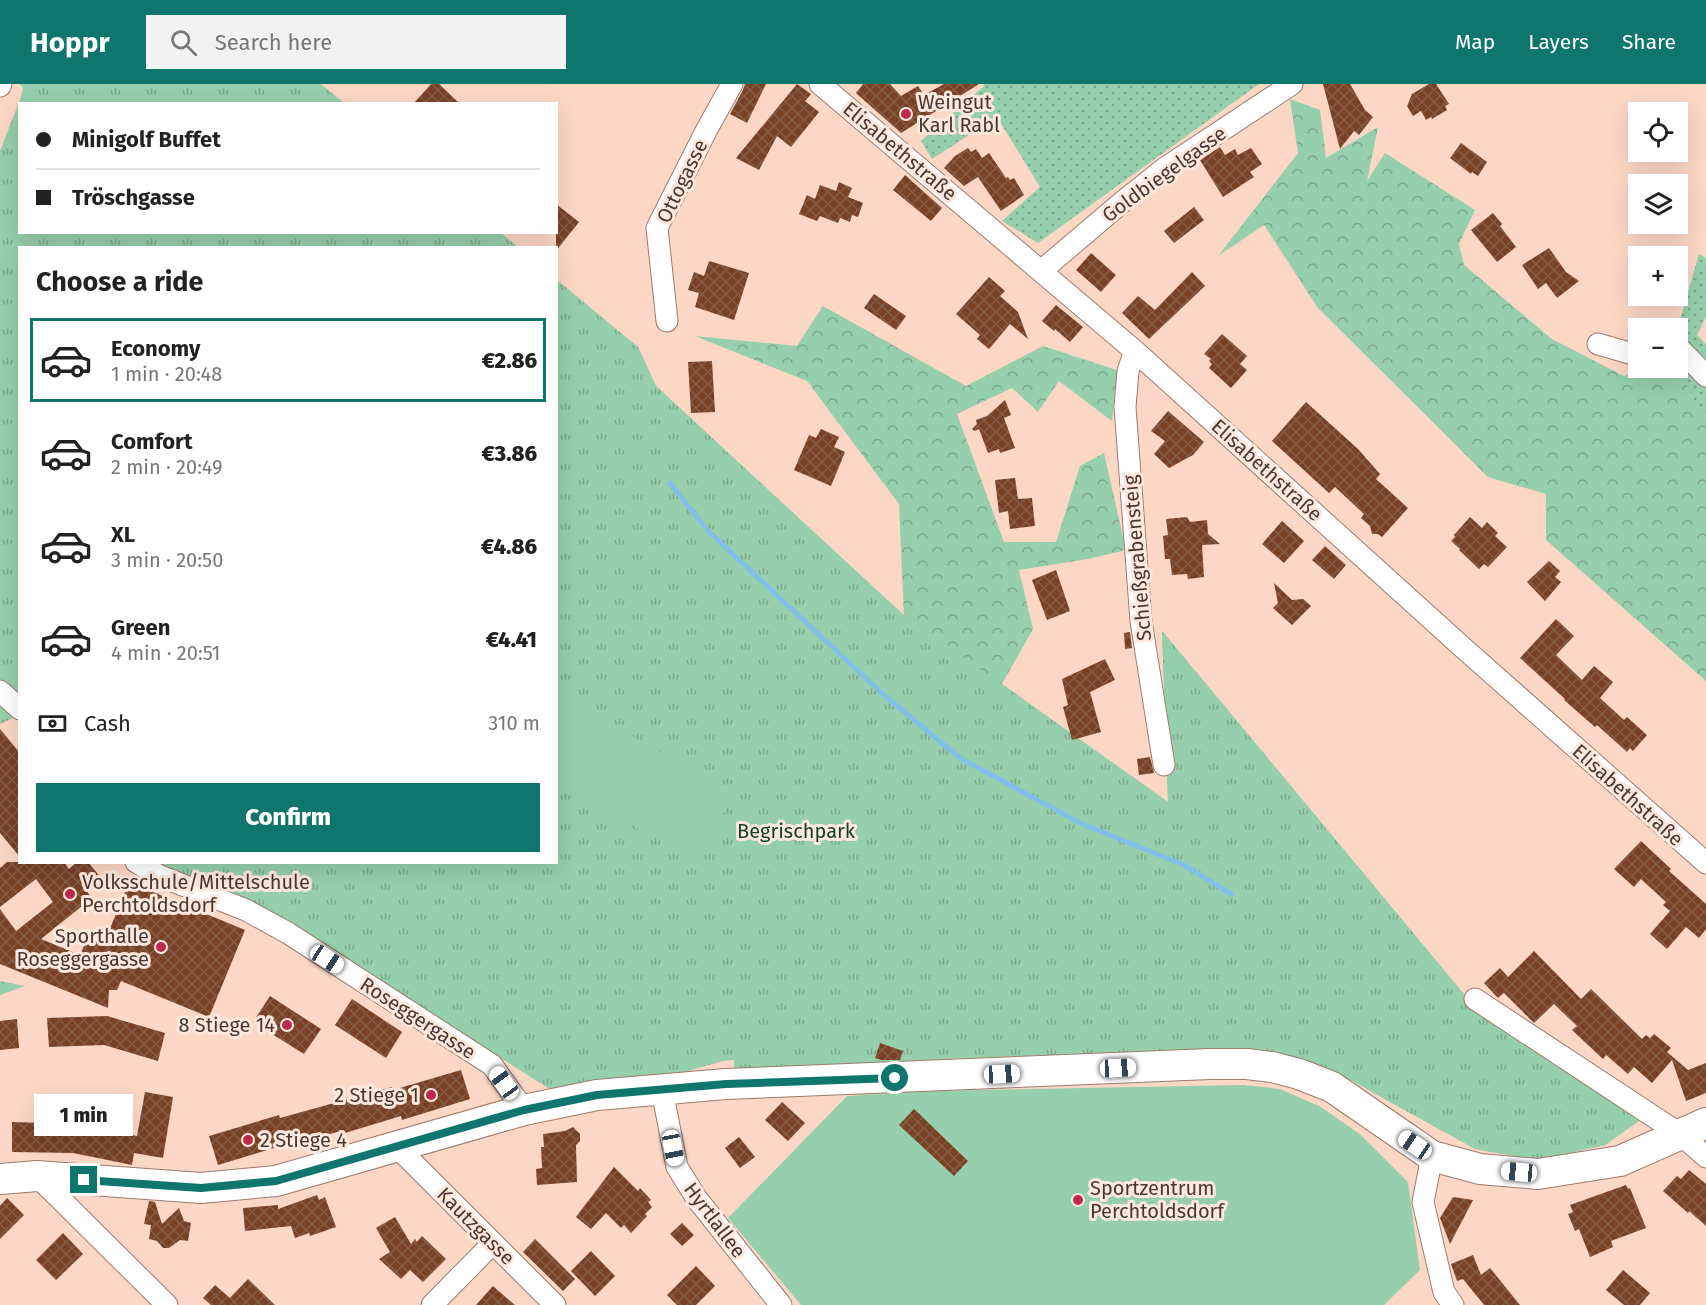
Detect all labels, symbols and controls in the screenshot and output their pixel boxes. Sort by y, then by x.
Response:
search box [146,15,566,69]
text: Hoppr [30,26,110,59]
icon: search [167,26,200,59]
text: Search here [215,29,332,56]
text: Map [1455,29,1495,55]
text: Layers [1528,29,1589,55]
text: Share [1622,29,1676,55]
place label: Weingut Karl Rabl [918,90,1000,137]
street label: Elisabethstraße [838,96,962,206]
map controls [1628,102,1688,378]
button: locate [1628,102,1688,162]
marker: Weingut Karl Rabl [899,107,913,121]
street label: Goldbiegelgasse [1097,121,1231,227]
text: Minigolf Buffet [72,126,221,153]
street label: Ottogasse [652,135,712,227]
button: layers [1628,174,1688,234]
text: Tröschgasse [72,184,195,211]
button: + [1628,246,1688,306]
text: Choose a ride [36,266,203,298]
button: − [1628,318,1688,378]
icon: car [39,333,93,387]
text: Economy [111,335,200,362]
text: €2.86 [482,347,537,374]
text: 1 min · 20:48 [111,362,222,386]
street label: Elisabethstraße [1207,414,1327,526]
icon: car [39,426,93,480]
text: Comfort [111,428,192,455]
text: €3.86 [481,440,537,467]
text: 2 min · 20:49 [111,455,223,479]
street label: Schießgrabensteig [1118,473,1156,642]
icon: car [39,519,93,573]
text: XL [111,521,135,548]
text: €4.86 [481,533,537,560]
text: 3 min · 20:50 [111,548,223,572]
icon: car [39,612,93,666]
text: Green [111,614,170,641]
text: €4.41 [486,626,537,653]
text: 4 min · 20:51 [111,641,220,665]
icon: cash [36,707,69,740]
text: Cash [84,710,131,737]
text: 310 m [488,711,540,735]
street label: Elisabethstraße [1568,739,1688,851]
button: Confirm [36,783,540,852]
park label: Begrischpark [737,819,856,843]
place label: Volksschule/Mittelschule Perchtoldsdorf [82,870,310,917]
marker: Volksschule/Mittelschule Perchtoldsdorf [63,887,77,901]
place label: Sporthalle Roseggergasse [16,924,149,971]
marker: Sporthalle Roseggergasse [154,940,168,954]
car [307,942,347,976]
street label: Roseggergasse [356,972,480,1064]
place label: 8 Stiege 14 [178,1013,275,1037]
marker: 8 Stiege 14 [280,1018,294,1032]
car [1100,1058,1136,1078]
car [486,1063,522,1103]
route start [881,1064,908,1091]
car [984,1064,1020,1084]
place label: 2 Stiege 1 [334,1083,419,1107]
marker: 2 Stiege 1 [424,1088,438,1102]
callout: 1 min [34,1093,134,1135]
text: 1 min [60,1103,107,1127]
car [1395,1127,1435,1163]
place label: 2 Stiege 4 [260,1128,347,1152]
car [661,1129,685,1167]
marker: 2 Stiege 4 [241,1133,255,1147]
car [1500,1161,1538,1183]
route end [70,1166,97,1193]
place label: Sportzentrum Perchtoldsdorf [1090,1176,1225,1223]
street label: Hyrtlallee [679,1178,751,1262]
street label: Kautzgasse [432,1182,520,1270]
marker: Sportzentrum Perchtoldsdorf [1071,1193,1085,1207]

